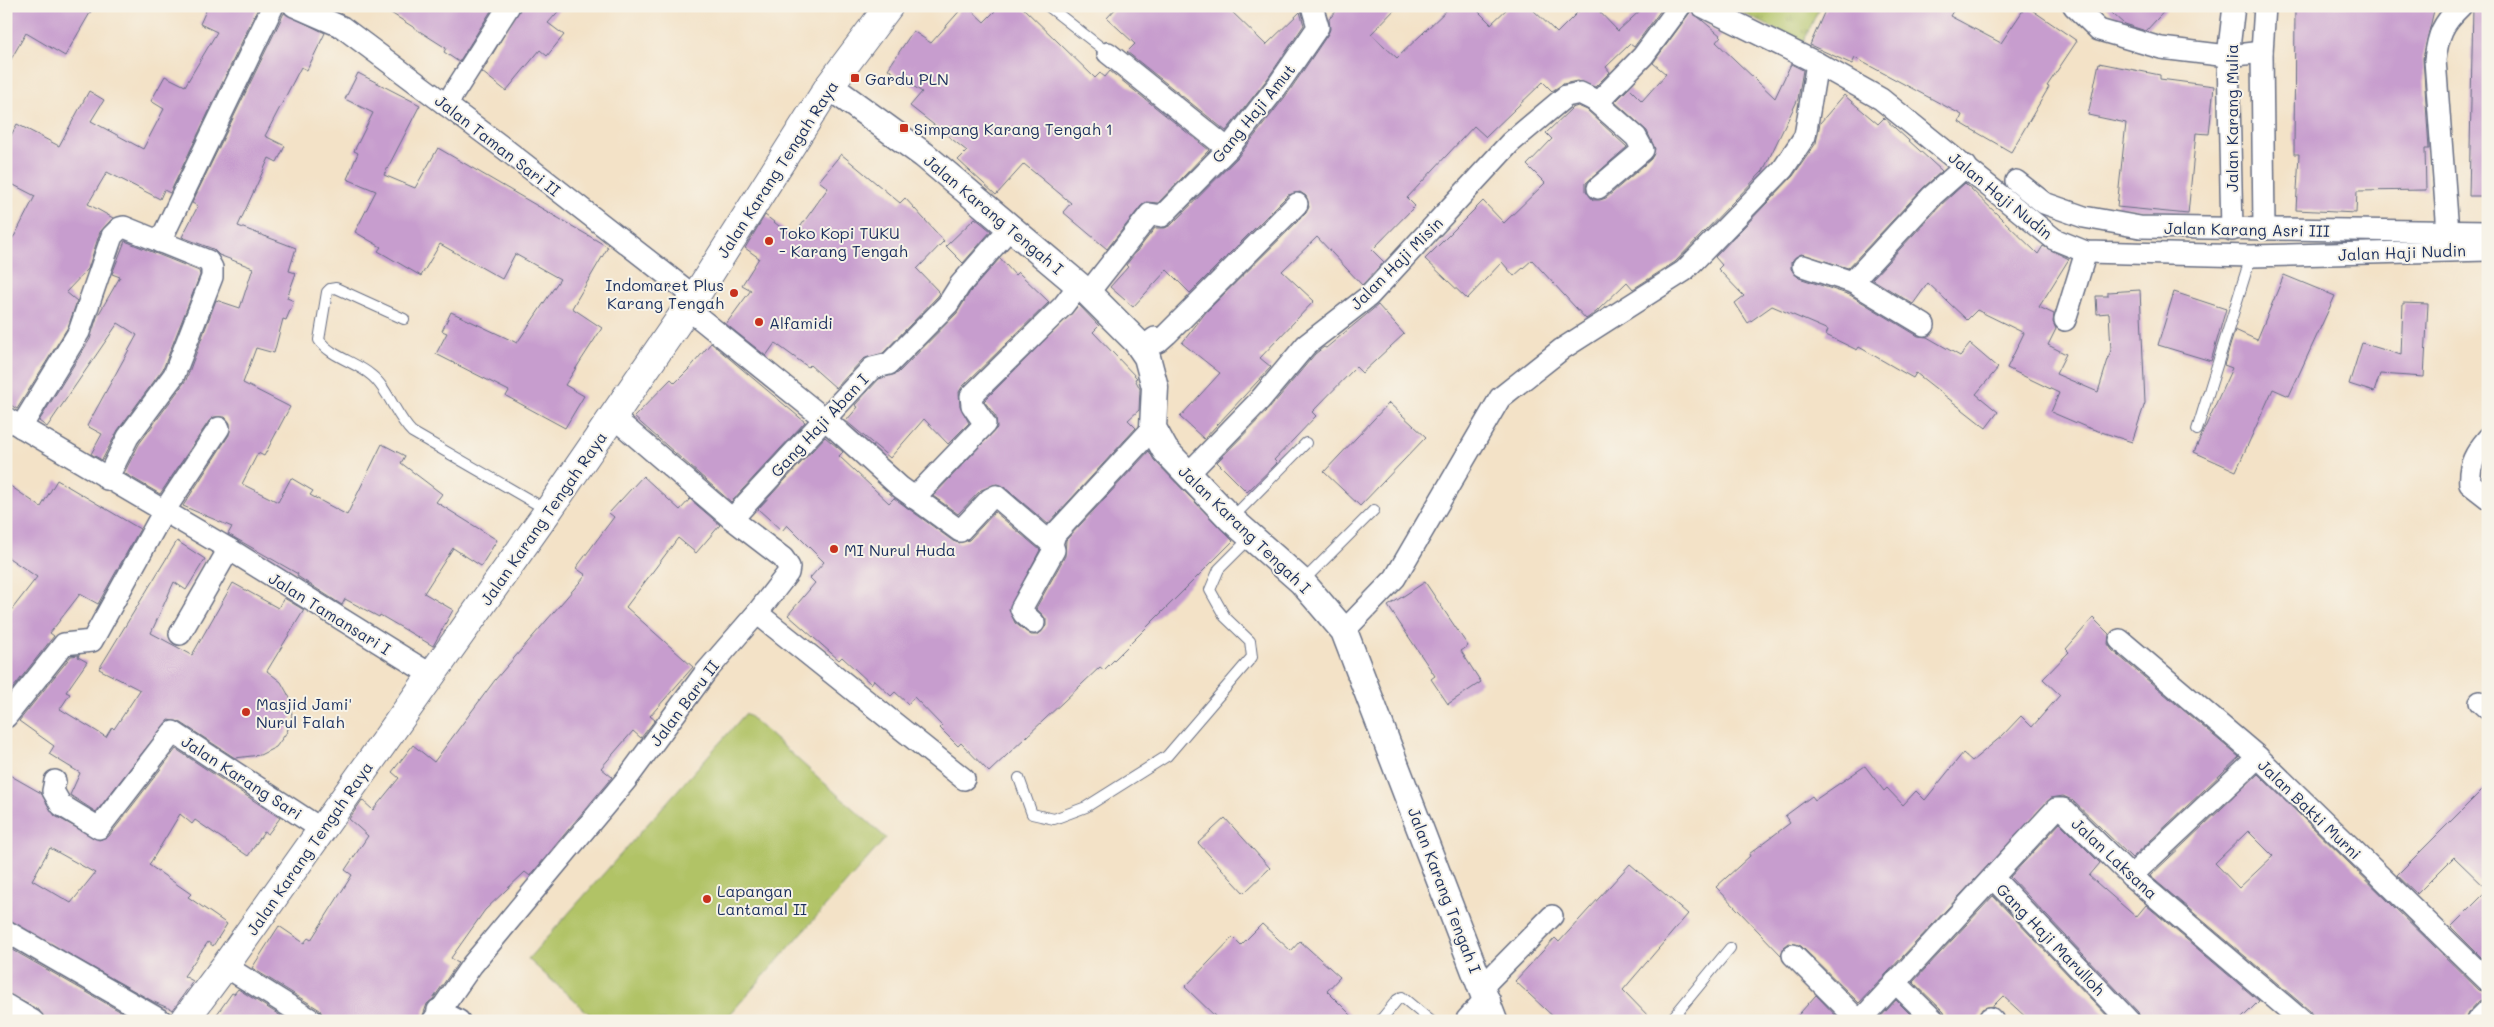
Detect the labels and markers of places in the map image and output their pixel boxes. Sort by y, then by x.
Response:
place label: Gardu PLN [865,68,949,89]
marker: Gardu PLN [849,72,861,84]
place label: Simpang Karang Tengah 1 [914,118,1113,139]
marker: Simpang Karang Tengah 1 [898,122,910,134]
place label: Toko Kopi TUKU - Karang Tengah [779,222,908,261]
marker: Toko Kopi TUKU - Karang Tengah [763,235,775,247]
place label: Indomaret Plus Karang Tengah [605,274,724,313]
marker: Indomaret Plus Karang Tengah [728,287,740,299]
place label: Alfamidi [769,312,833,333]
marker: Alfamidi [753,316,765,328]
place label: MI Nurul Huda [844,539,956,560]
marker: MI Nurul Huda [828,543,840,555]
place label: Masjid Jami' Nurul Falah [256,693,352,732]
marker: Masjid Jami' Nurul Falah [240,706,252,718]
place label: Lapangan Lantamal II [717,880,807,919]
marker: Lapangan Lantamal II [701,893,713,905]

